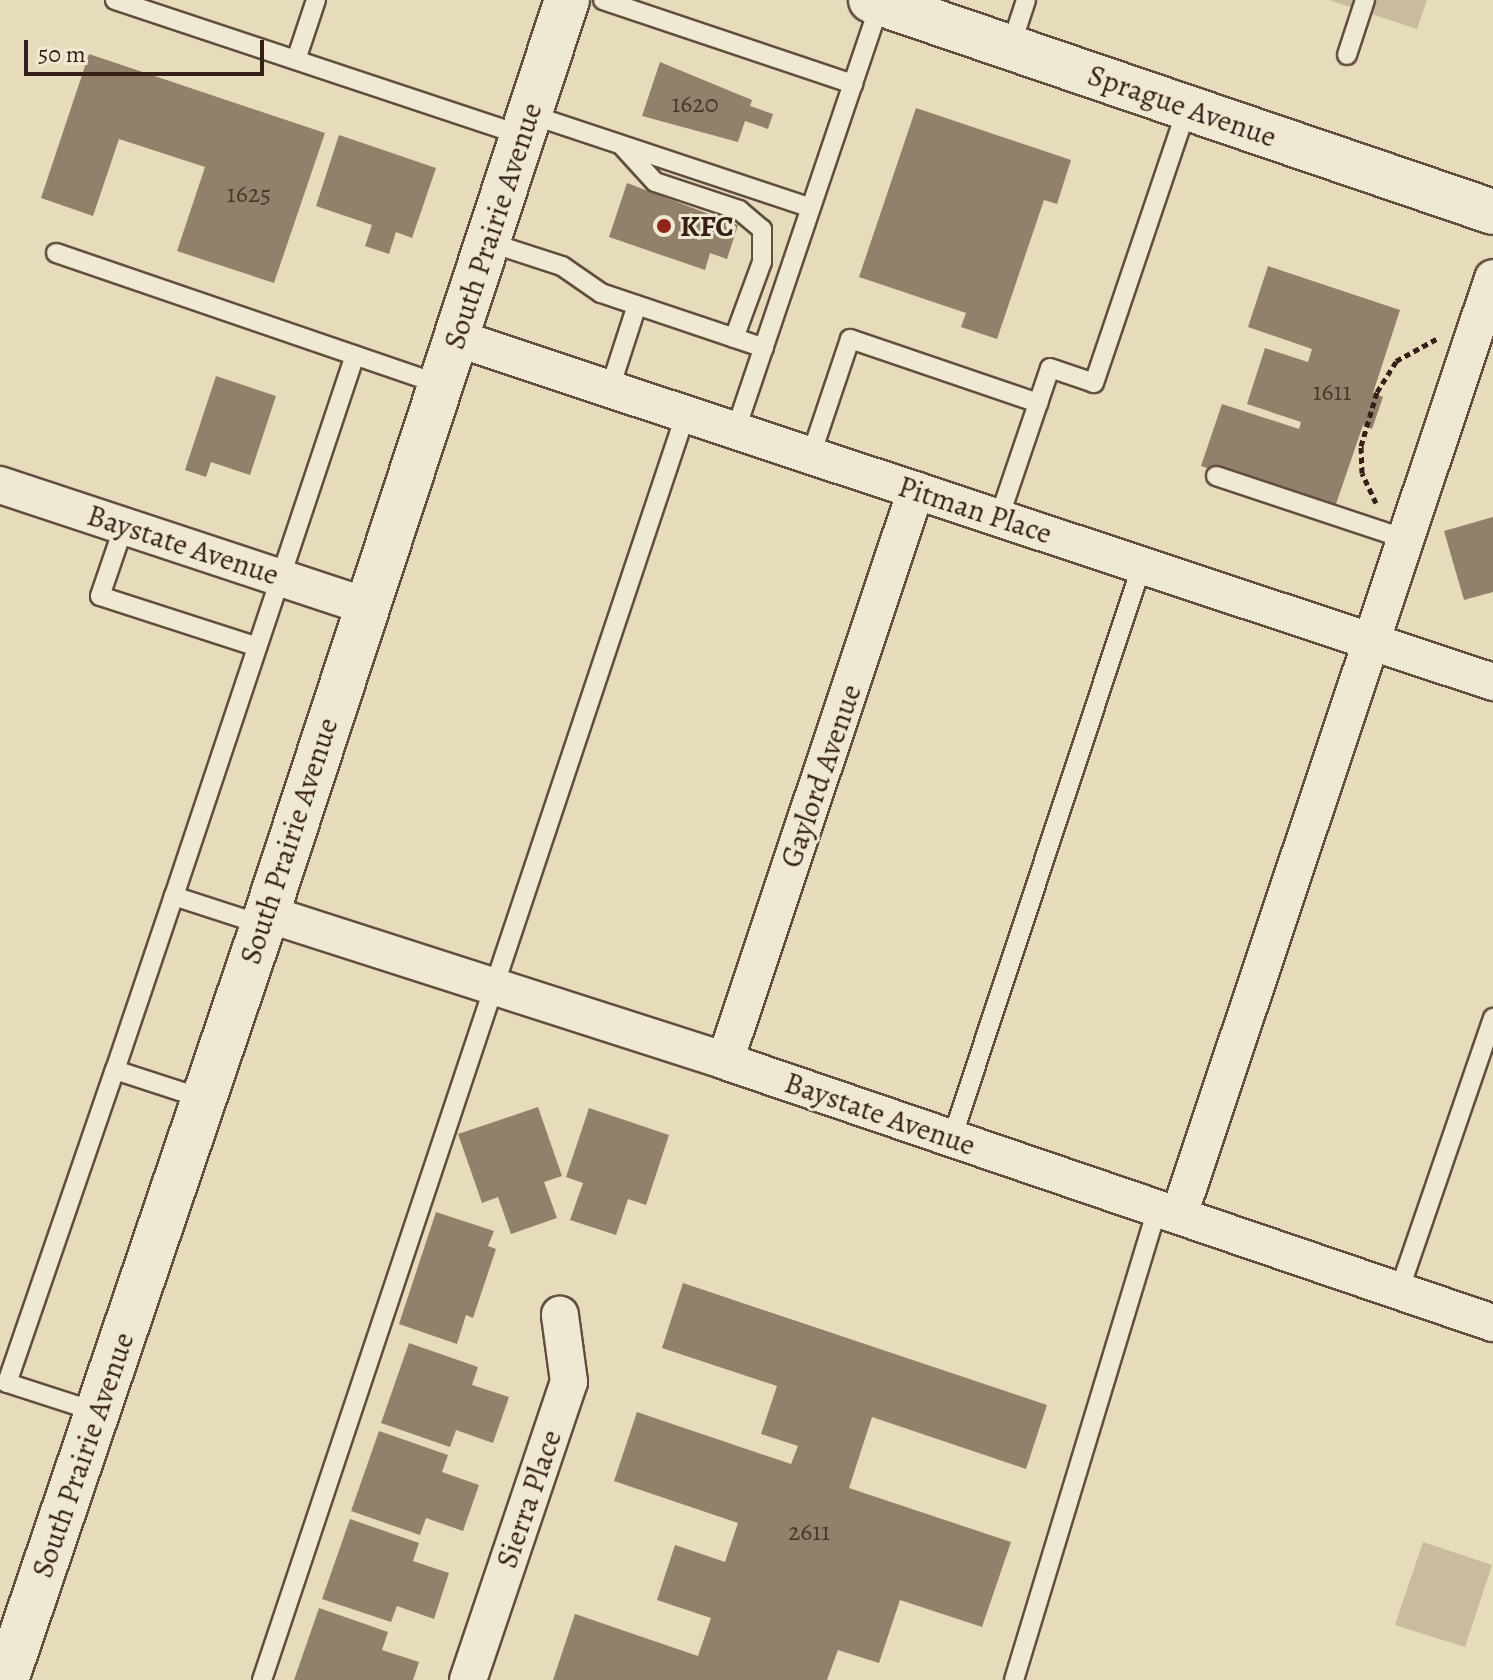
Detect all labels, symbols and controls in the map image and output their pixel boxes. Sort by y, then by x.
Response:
scale bar [28,24,268,74]
text: 50 m [38,38,86,70]
street label: Sprague Avenue [1083,57,1281,155]
house number: 1620 [671,88,719,120]
street label: South Prairie Avenue [436,98,550,354]
house number: 1625 [227,178,271,210]
place label: KFC [680,208,734,244]
marker: KFC [655,217,673,235]
house number: 1611 [1313,376,1351,408]
street label: Pitman Place [894,468,1056,552]
street label: Baystate Avenue [83,497,283,593]
street label: Gaylord Avenue [773,680,869,872]
street label: South Prairie Avenue [232,713,346,969]
street label: Baystate Avenue [780,1065,980,1163]
street label: South Prairie Avenue [24,1328,142,1582]
street label: Sierra Place [489,1425,569,1573]
house number: 2611 [788,1516,830,1548]

